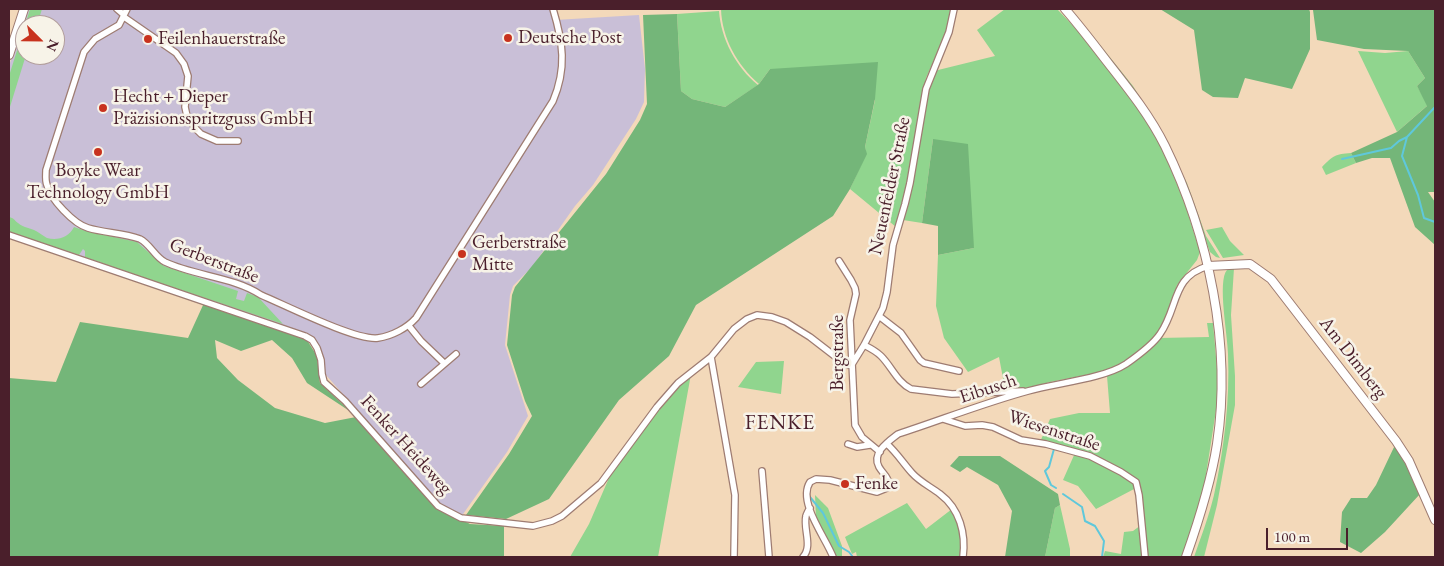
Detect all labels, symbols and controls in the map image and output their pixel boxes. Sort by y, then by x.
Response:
north arrow [15,15,65,65]
place label: Deutsche Post [518,27,622,49]
place label: Feilenhauerstraße [158,28,285,50]
marker: Deutsche Post [502,32,514,44]
marker: Feilenhauerstraße [142,33,154,45]
text: N [42,37,63,54]
place label: Hecht + Dieper Präzisionsspritzguss GmbH [113,86,314,130]
marker: Hecht + Dieper Präzisionsspritzguss GmbH [97,102,109,114]
street label: Neuenfelder Straße [864,115,916,257]
marker: Boyke Wear Technology GmbH [92,146,104,158]
place label: Boyke Wear Technology GmbH [27,160,169,204]
place label: Gerberstraße Mitte [472,232,566,276]
street label: Gerberstraße [166,233,262,289]
marker: Gerberstraße Mitte [456,248,468,260]
street label: Am Dimberg [1314,313,1392,403]
street label: Bergstraße [827,315,849,391]
street label: Eibusch [957,369,1019,409]
street label: Fenker Heideweg [355,391,457,499]
street label: Wiesenstraße [1005,405,1103,457]
district label: FENKE [744,410,816,436]
place label: Fenke [855,473,898,495]
marker: Fenke [839,478,851,490]
scale bar [1269,518,1352,550]
text: 100 m [1274,527,1310,546]

